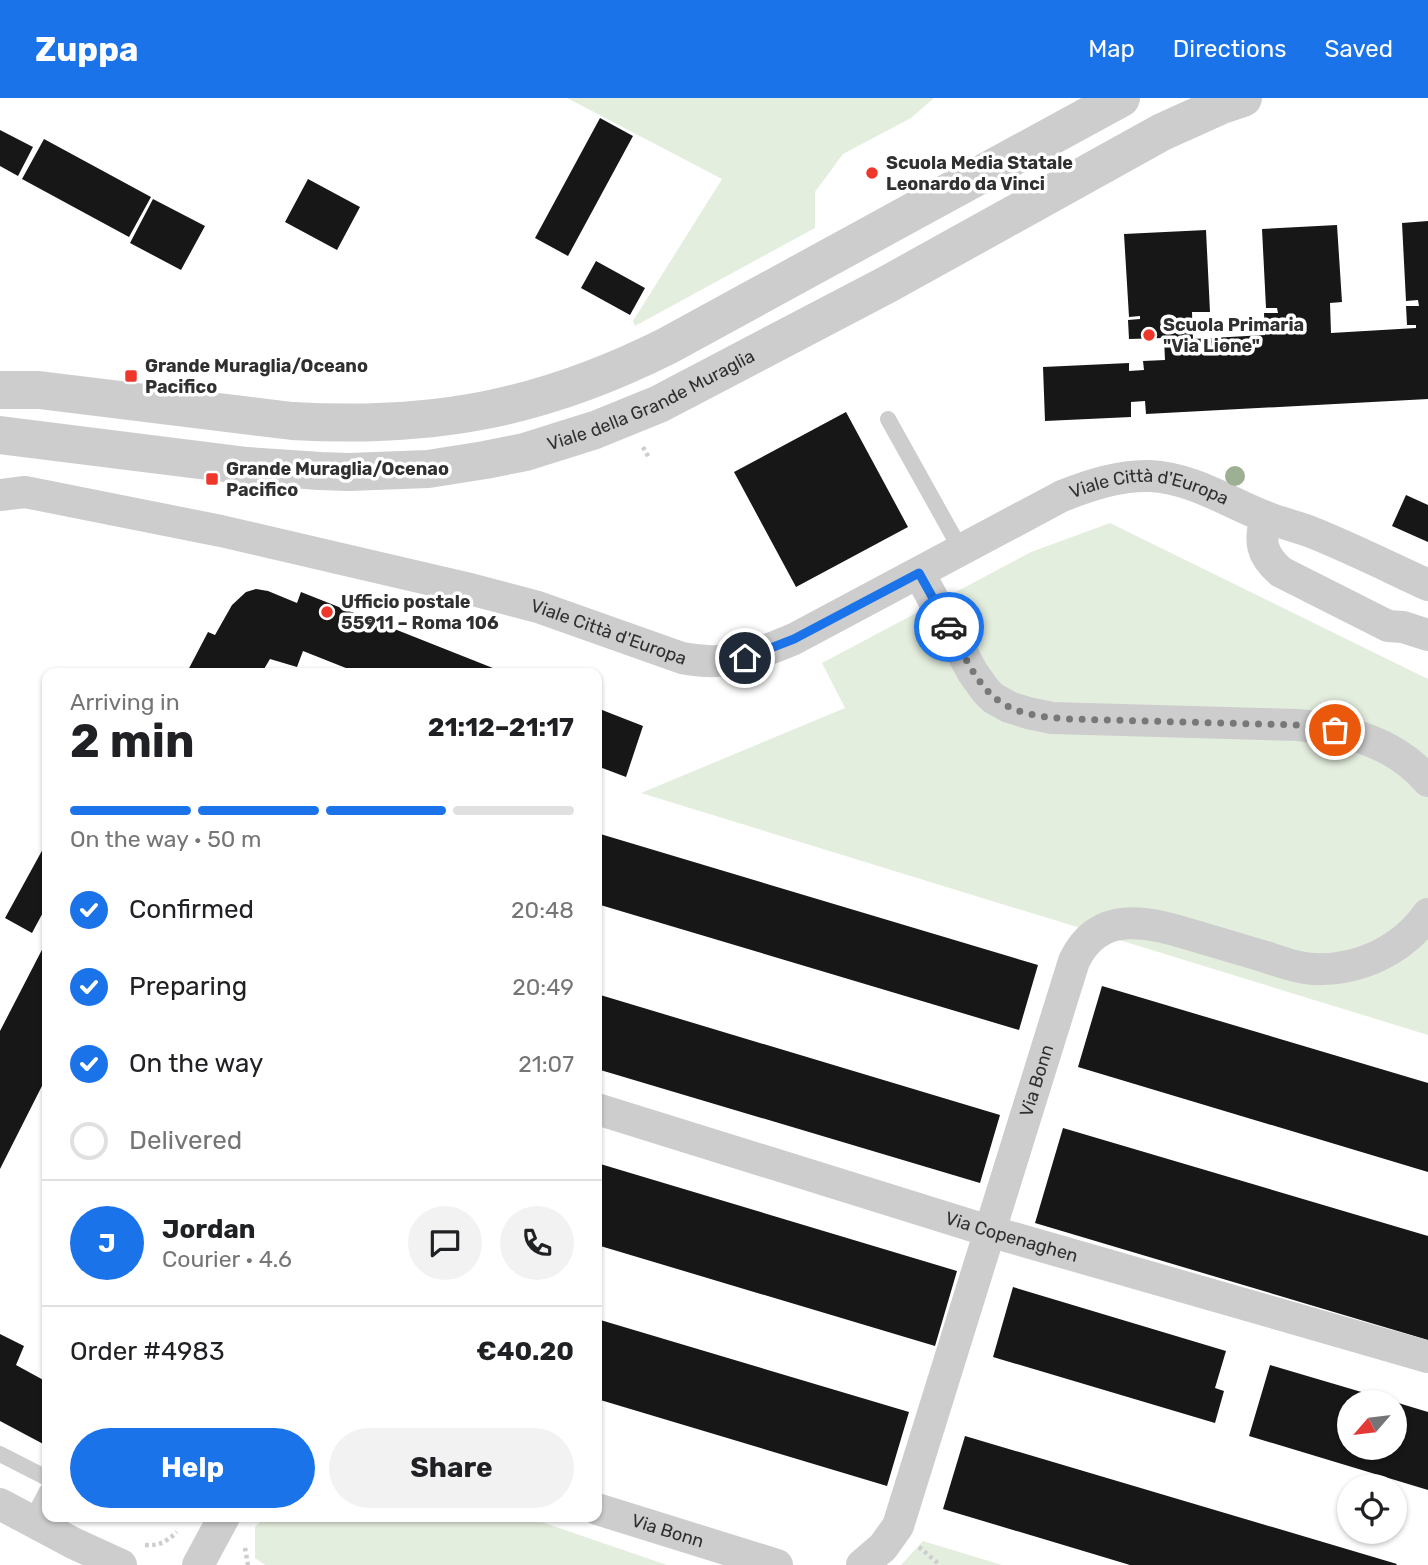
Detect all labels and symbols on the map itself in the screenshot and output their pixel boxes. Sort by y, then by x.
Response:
place label: Scuola Media Statale Leonardo da Vinci [886,152,1073,195]
marker: Scuola Media Statale Leonardo da Vinci [864,165,880,181]
place label: Scuola Primaria "Via Lione" [1163,314,1304,357]
marker: Scuola Primaria "Via Lione" [1141,327,1157,343]
street label: Viale della Grande Muraglia [544,345,758,455]
place label: Grande Muraglia/Oceano Pacifico [145,355,368,398]
marker: Grande Muraglia/Oceano Pacifico [123,368,139,384]
place label: Grande Muraglia/Ocenao Pacifico [226,458,449,501]
street label: Viale Città d'Europa [1066,465,1232,510]
marker: Grande Muraglia/Ocenao Pacifico [204,471,220,487]
place label: Ufficio postale 55911 – Roma 106 [341,591,499,634]
courier [914,592,984,662]
street label: Viale Città d'Europa [529,595,690,670]
marker: Ufficio postale 55911 – Roma 106 [319,604,335,620]
pin [715,628,775,688]
pin [1305,700,1365,760]
street label: Via Bonn [1015,1042,1058,1119]
street label: Via Copenaghen [943,1207,1081,1267]
north arrow [1337,1390,1407,1460]
street label: Via Bonn [629,1509,707,1553]

